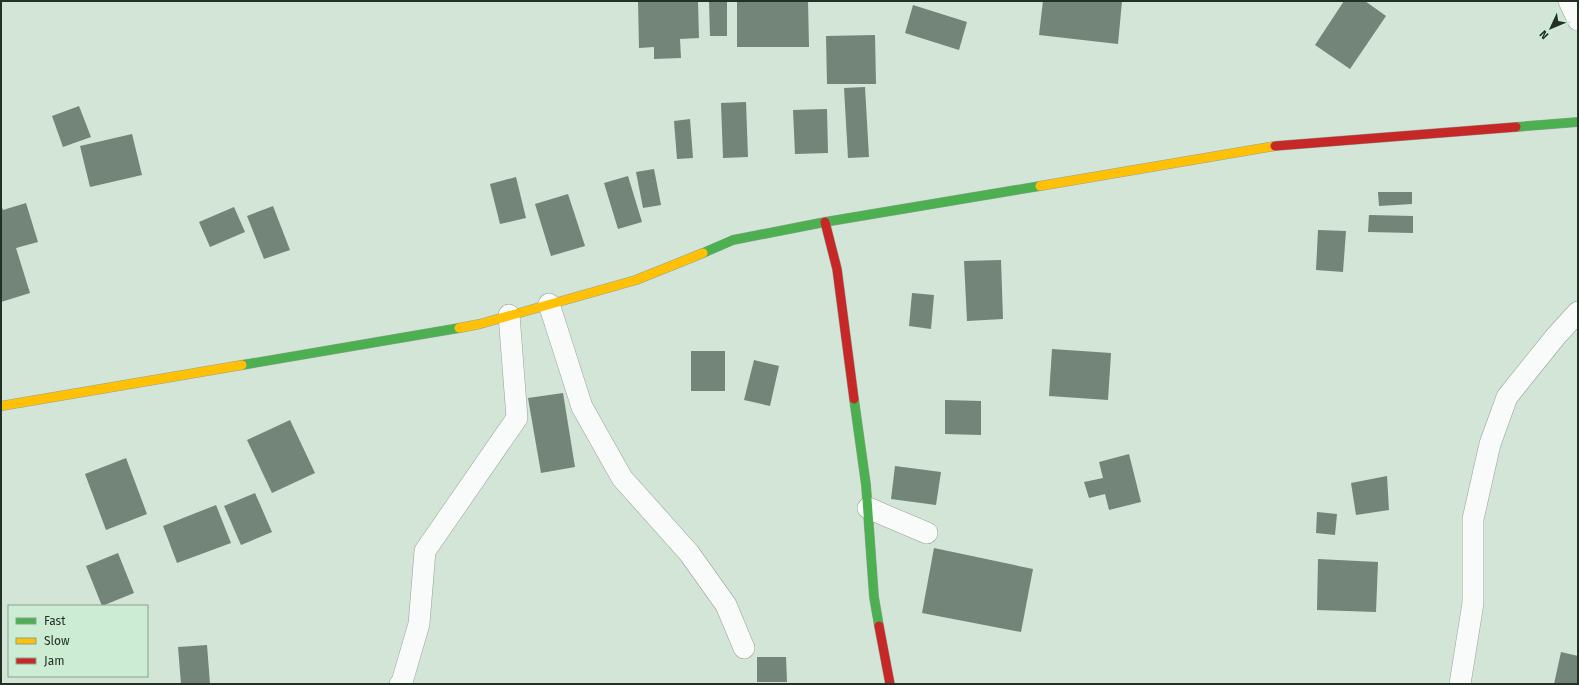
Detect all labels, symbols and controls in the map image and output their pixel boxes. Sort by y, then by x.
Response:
north arrow [1531,8,1571,48]
text: N [1537,27,1551,42]
legend [8,605,148,677]
text: Fast [44,614,66,628]
text: Slow [44,634,70,648]
text: Jam [44,654,64,668]

